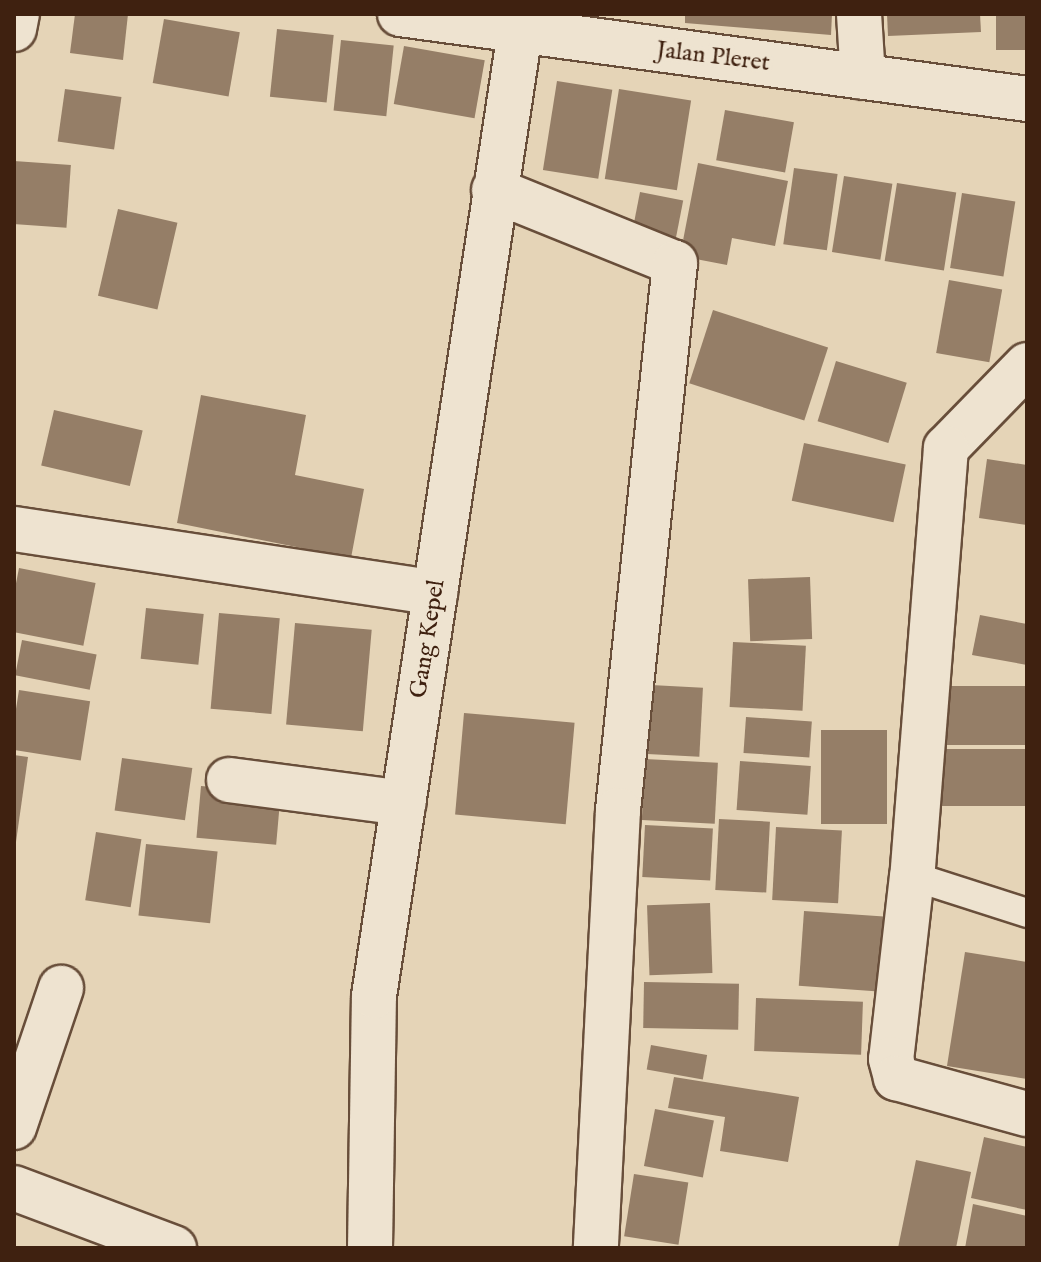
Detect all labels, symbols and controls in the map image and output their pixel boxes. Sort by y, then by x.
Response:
street label: Jalan Pleret [655,36,771,78]
street label: Gang Kepel [404,578,452,700]

